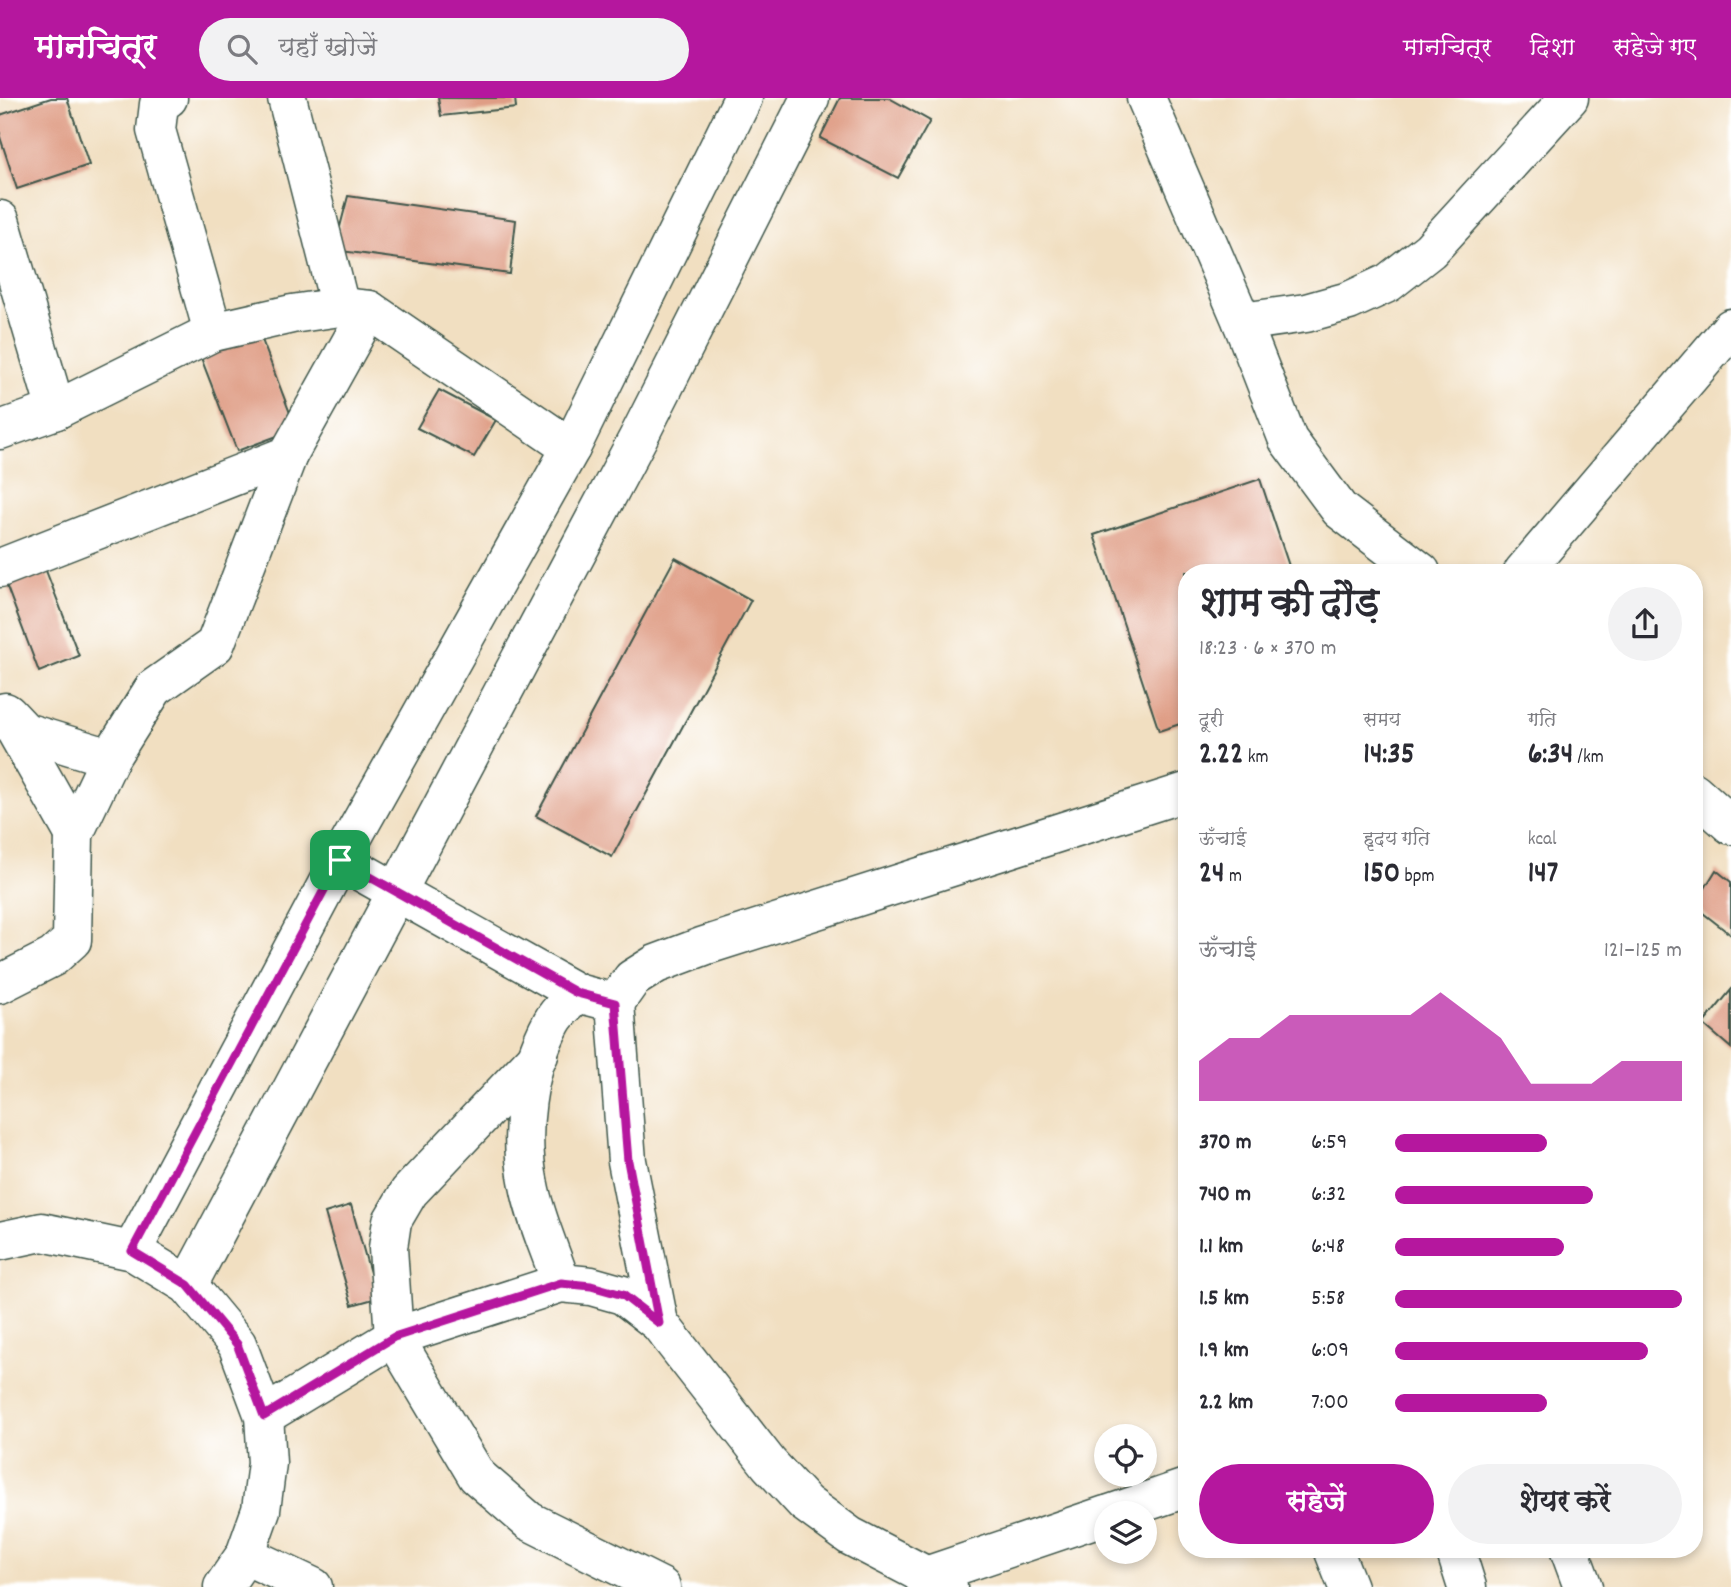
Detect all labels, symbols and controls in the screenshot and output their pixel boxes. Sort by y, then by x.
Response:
search box [199,18,689,81]
text: मानचित्र [35,26,157,73]
icon: search [223,30,261,68]
text: यहाँ खोजें [279,31,377,68]
text: मानचित्र [1403,32,1491,66]
text: दिशा [1529,32,1575,66]
text: सहेजे गए [1613,32,1696,66]
text: शाम की दौड़ [1199,579,1379,634]
button: share [1608,587,1682,661]
text: 18:23 · 6 × 370 m [1199,633,1337,666]
text: दूरी [1199,708,1224,735]
text: समय [1363,708,1401,735]
text: गति [1528,708,1556,735]
text: 2.22 [1199,735,1243,778]
text: 14:35 [1363,735,1415,778]
text: 6:34 [1528,735,1573,778]
text: km [1243,745,1269,772]
text: /km [1573,745,1604,772]
text: ऊँचाई [1199,827,1247,854]
text: हृदय गति [1363,827,1430,854]
text: kcal [1528,827,1557,854]
pin [310,830,370,890]
icon: arrive [321,841,359,879]
text: 24 [1199,854,1225,897]
text: 150 [1363,854,1400,897]
text: 147 [1528,854,1558,897]
text: m [1225,864,1242,891]
text: bpm [1400,864,1435,891]
text: ऊँचाई [1199,935,1257,968]
text: 121–125 m [1604,935,1682,968]
text: 370 m [1199,1127,1252,1160]
text: 6:59 [1311,1127,1347,1160]
text: 740 m [1199,1179,1251,1212]
text: 6:32 [1311,1179,1346,1212]
text: 1.1 km [1199,1231,1243,1264]
text: 6:48 [1311,1231,1345,1264]
text: 1.5 km [1199,1283,1249,1316]
text: 5:58 [1311,1283,1345,1316]
text: 1.9 km [1199,1335,1249,1368]
text: 6:09 [1311,1335,1349,1368]
text: 2.2 km [1199,1387,1253,1420]
text: 7:00 [1311,1387,1349,1420]
map controls [1094,1424,1157,1564]
button: locate [1094,1424,1157,1487]
button: सहेजें [1199,1464,1434,1544]
button: शेयर करें [1448,1464,1682,1544]
button: layers [1094,1501,1157,1564]

